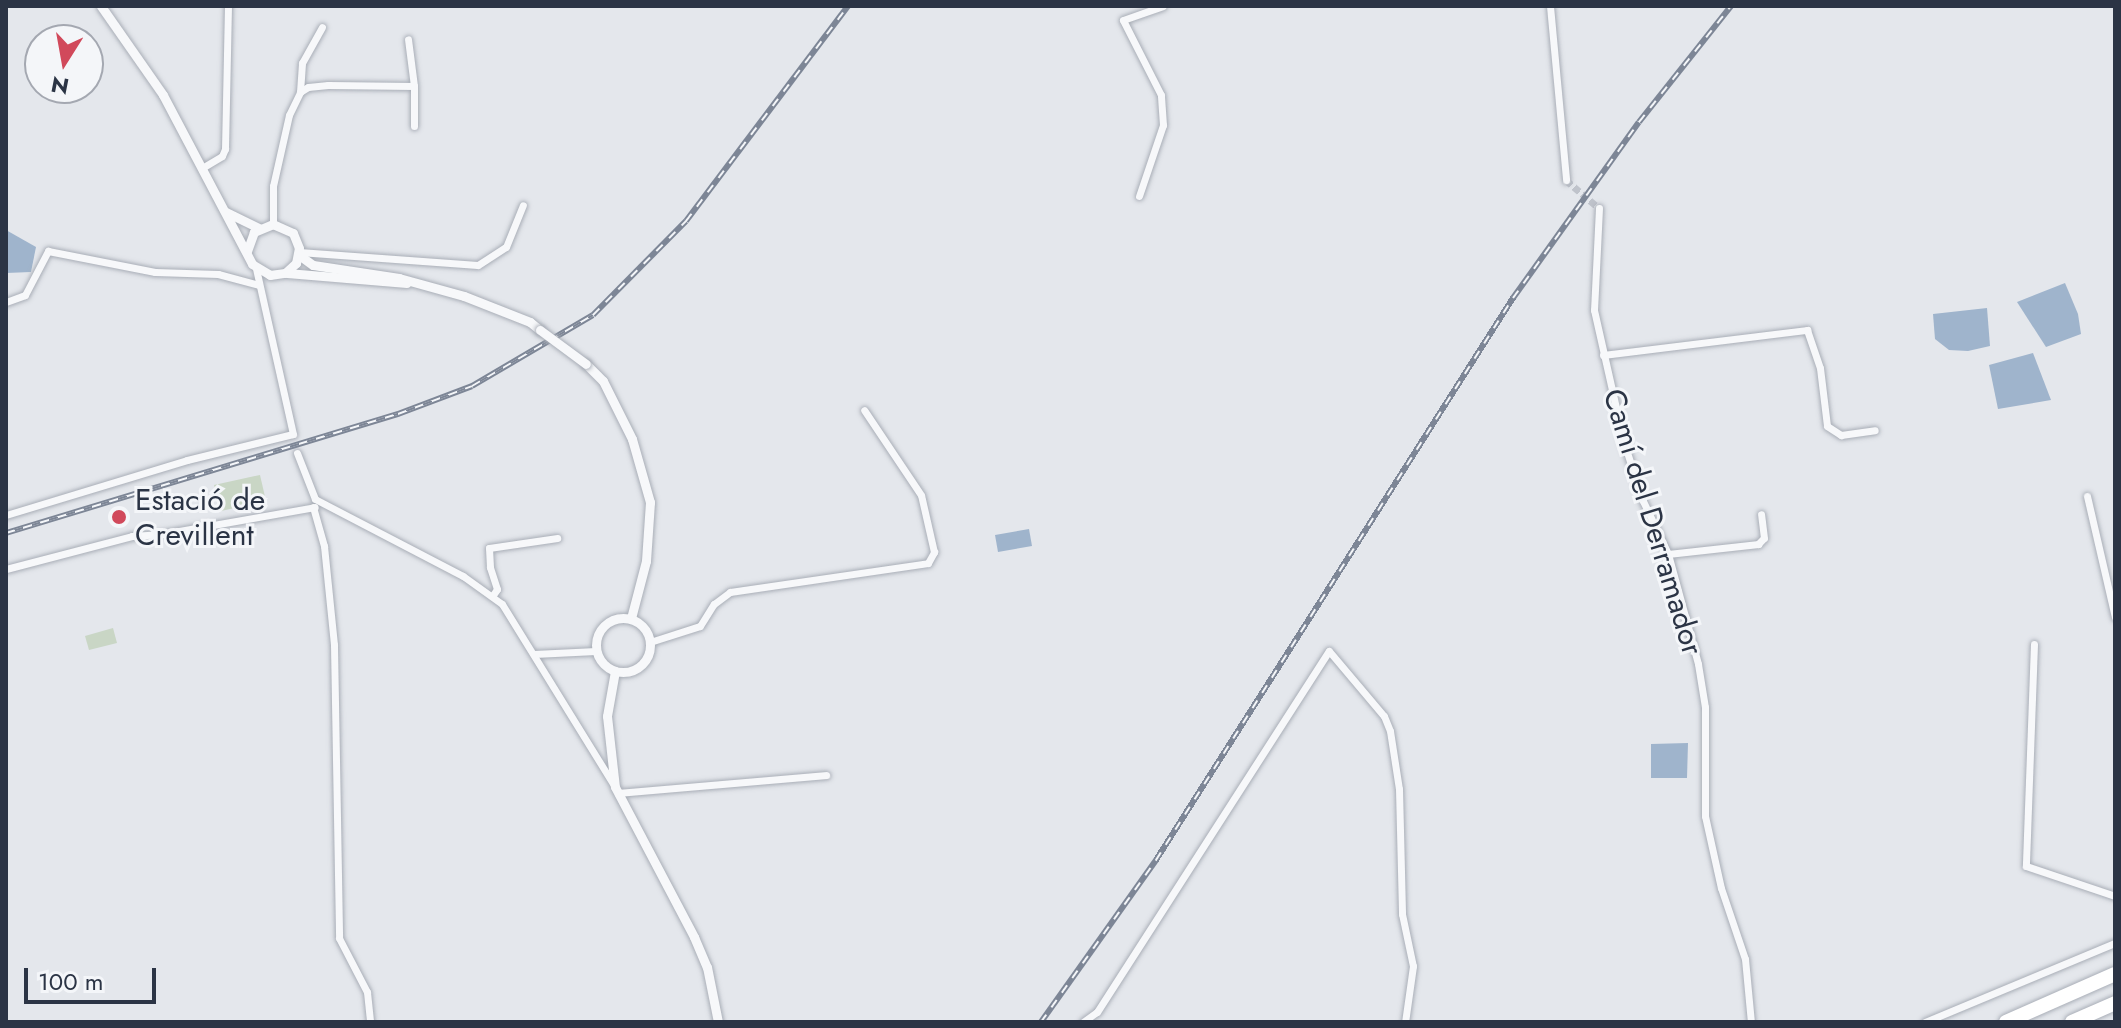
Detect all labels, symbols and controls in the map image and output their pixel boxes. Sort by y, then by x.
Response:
north arrow [24,24,104,104]
text: N [48,68,71,103]
street label: Camí del Derramador [1595,385,1711,659]
place label: Estació de Crevillent [135,482,265,552]
marker: Estació de Crevillent [110,508,128,526]
scale bar [28,952,160,1002]
text: 100 m [38,964,104,999]

